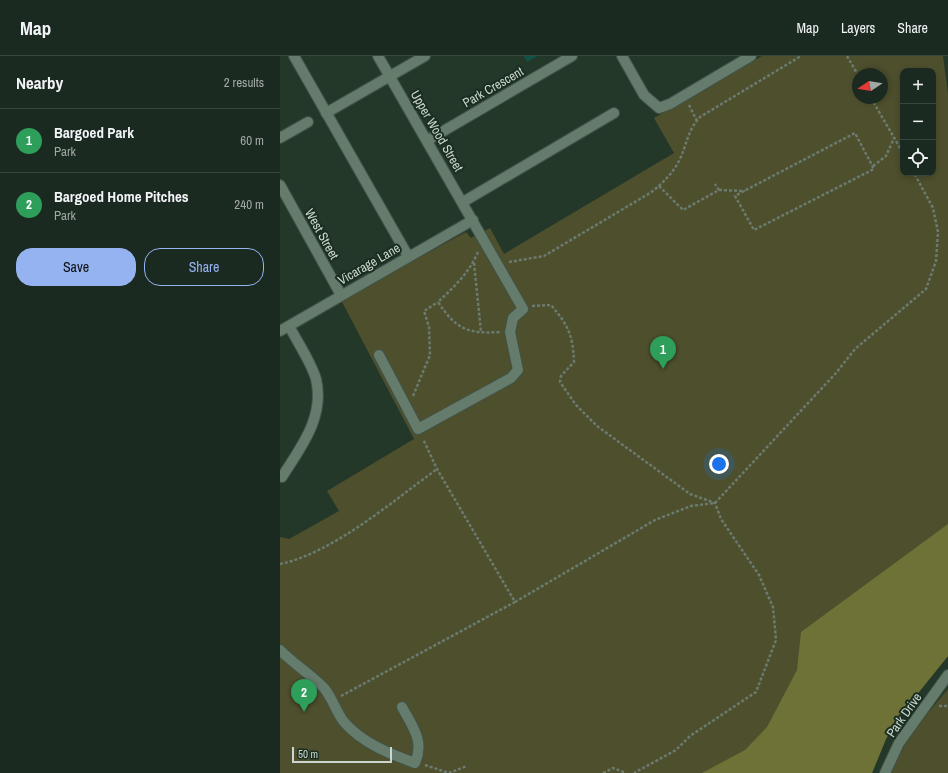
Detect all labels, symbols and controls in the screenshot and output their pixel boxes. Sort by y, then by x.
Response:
text: Map [20,15,51,41]
text: Map [797,19,819,37]
text: Layers [841,19,875,37]
text: Share [897,19,928,37]
street label: Park Crescent [460,63,527,111]
north arrow [852,68,888,104]
map controls [900,68,936,176]
button: + [900,68,936,104]
text: Nearby [16,71,63,94]
text: 2 results [224,74,264,91]
street label: Upper Wood Street [407,87,467,175]
button: − [900,104,936,140]
text: Bargoed Park [54,122,134,143]
text: 1 [26,132,32,149]
text: 60 m [240,132,264,149]
button: locate [900,140,936,176]
text: Park [54,143,76,160]
text: Bargoed Home Pitches [54,186,189,207]
text: 2 [26,196,32,213]
text: 240 m [234,196,264,213]
street label: West Street [301,206,343,262]
text: Park [54,207,76,224]
street label: Vicarage Lane [335,239,403,289]
button: Save [16,248,136,286]
button: Share [144,248,264,286]
pin: 1 [650,336,676,369]
your location [709,454,729,474]
pin: 2 [291,679,317,712]
street label: Park Drive [883,689,925,741]
scale bar [292,745,392,764]
text: 50 m [298,747,318,761]

